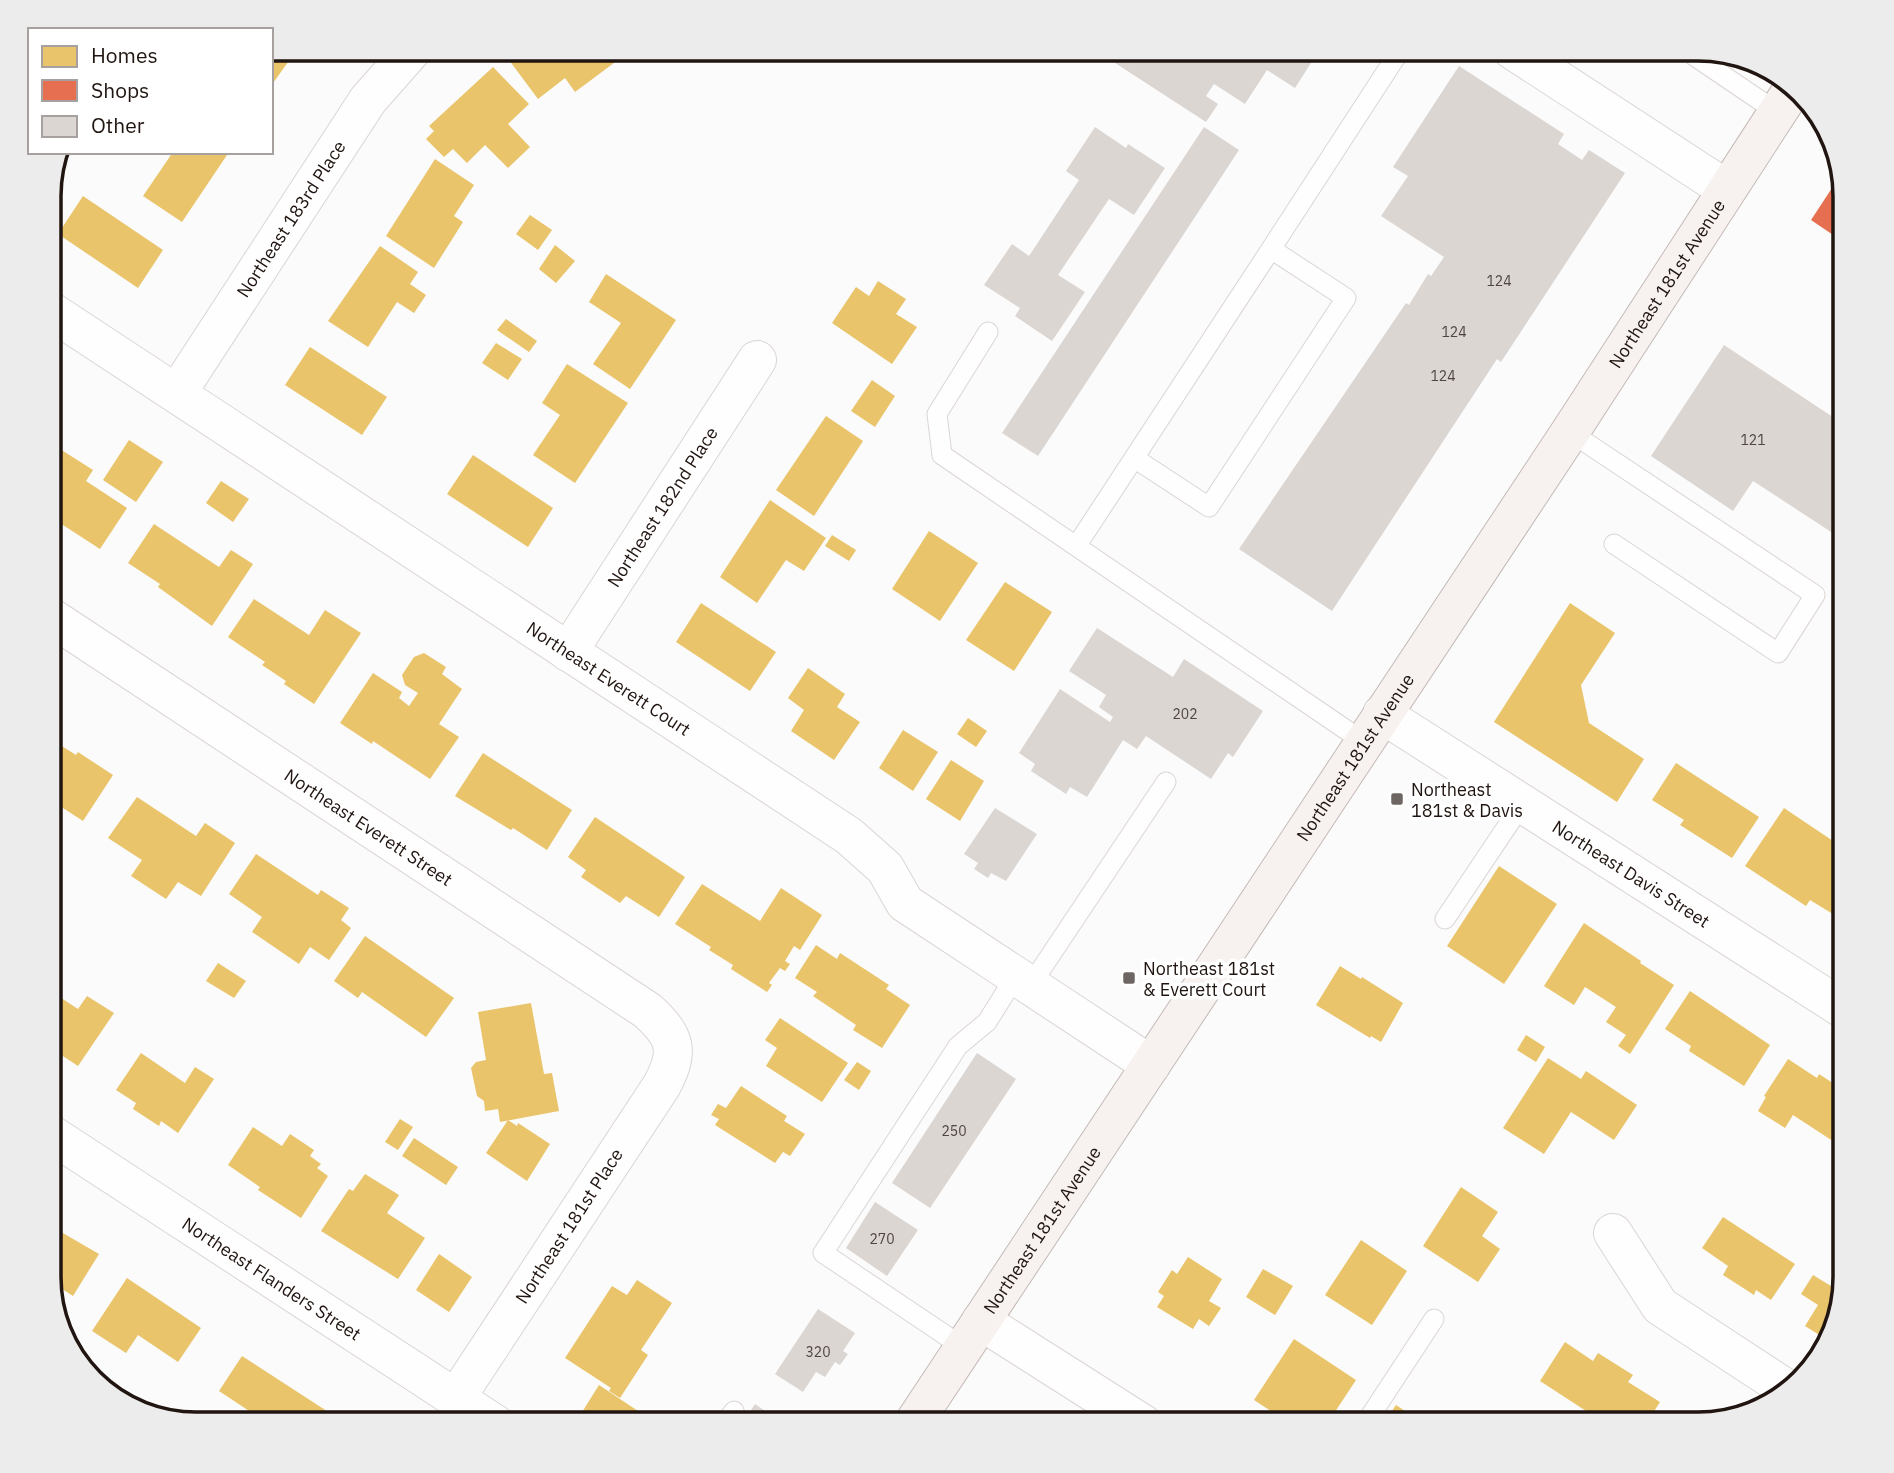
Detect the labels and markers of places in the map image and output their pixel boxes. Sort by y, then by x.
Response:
place label: Northeast 181st & Davis [1411,778,1523,822]
marker: Northeast 181st & Davis [1389,791,1405,807]
place label: Northeast 181st & Everett Court [1143,957,1275,1001]
marker: Northeast 181st & Everett Court [1121,970,1137,986]

